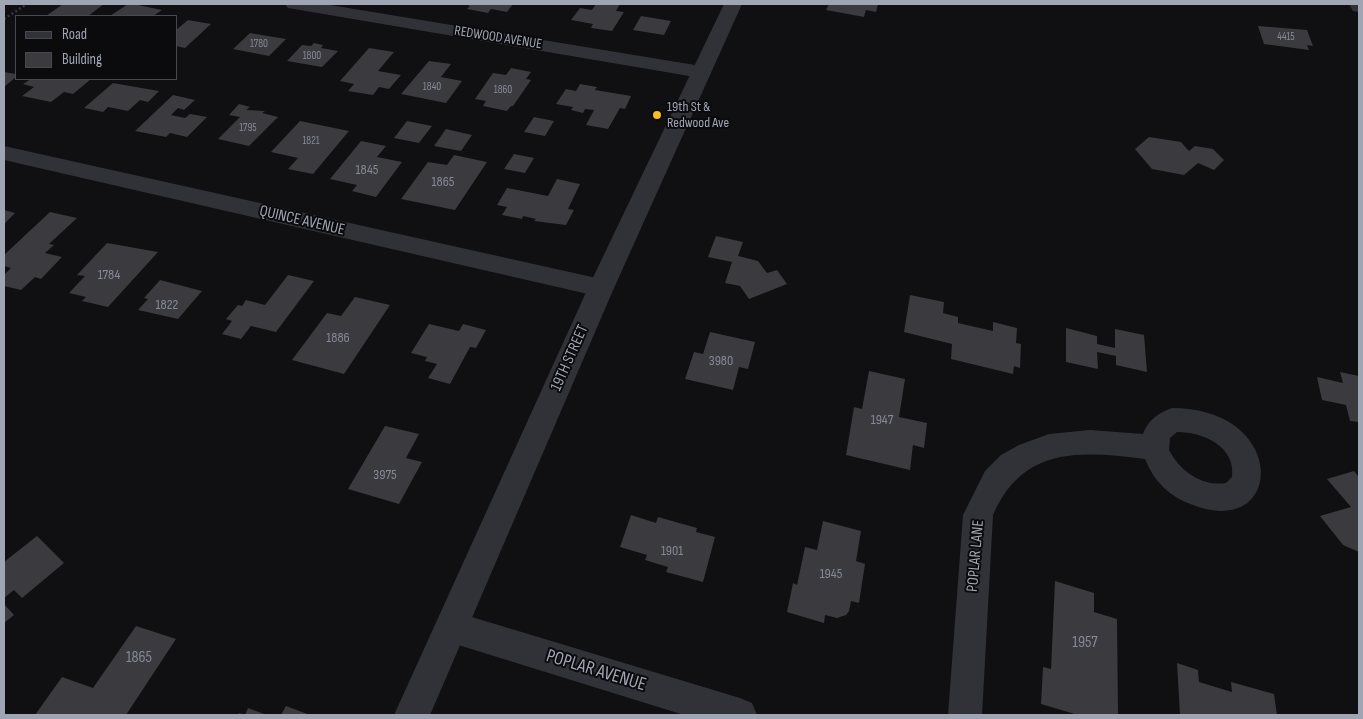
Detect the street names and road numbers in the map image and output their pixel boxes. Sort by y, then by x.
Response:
street label: REDWOOD AVENUE [453,23,543,53]
street label: QUINCE AVENUE [257,202,347,240]
street label: 19TH STREET [547,322,593,394]
street label: POPLAR LANE [963,519,989,593]
street label: POPLAR AVENUE [543,645,649,697]

